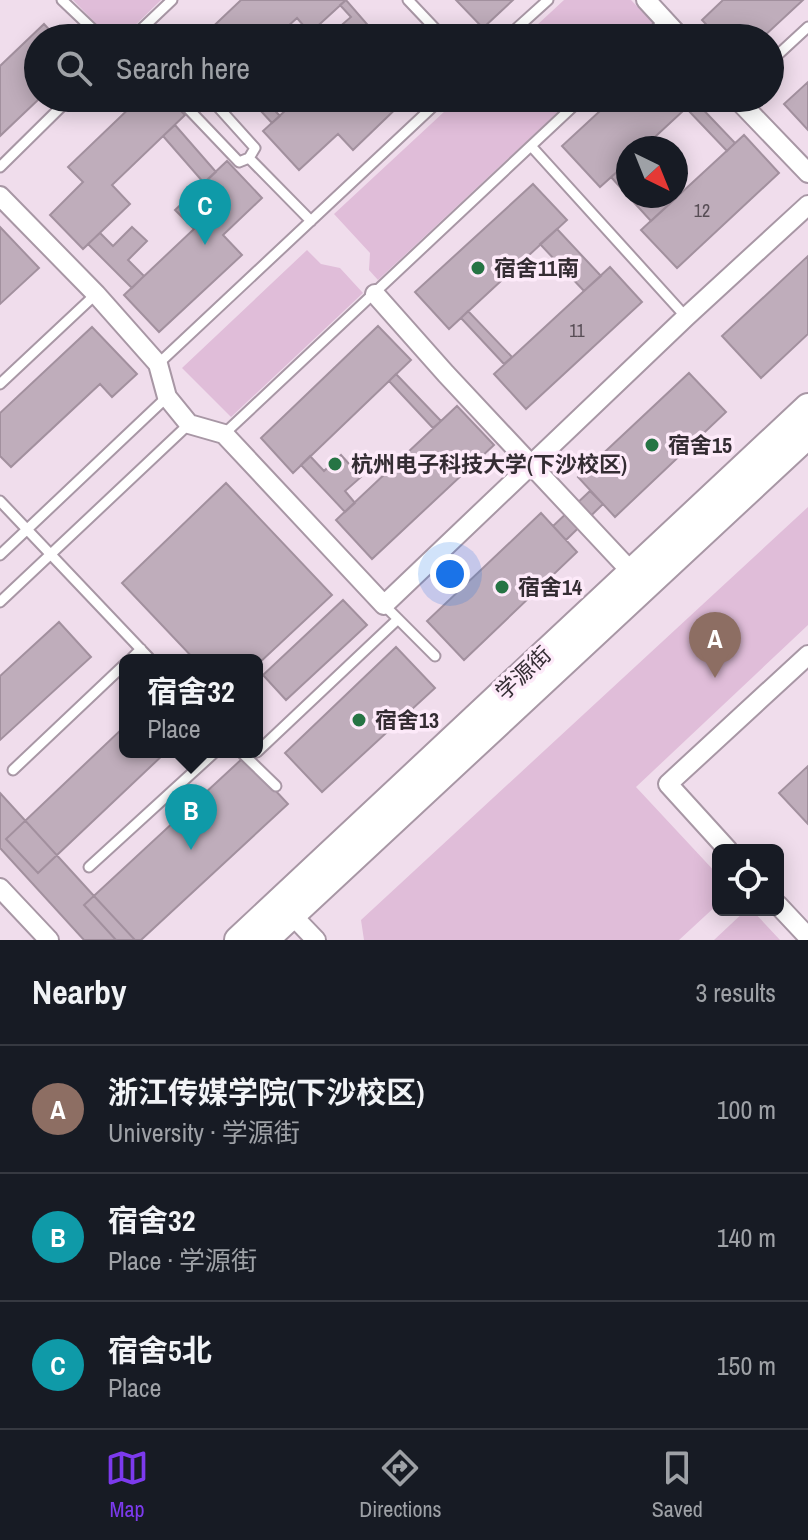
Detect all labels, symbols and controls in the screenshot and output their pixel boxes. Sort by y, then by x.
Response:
search box [24,24,784,112]
icon: search [52,46,96,90]
text: Search here [116,48,250,88]
north arrow [616,136,688,208]
pin: C [179,179,231,245]
house number: 12 [694,198,710,223]
place label: 宿舍11南 [494,253,579,283]
marker: 宿舍11南 [469,259,487,277]
house number: 11 [569,318,585,343]
place label: 宿舍15 [668,430,732,460]
marker: 宿舍15 [643,436,661,454]
place label: 杭州电子科技大学(下沙校区) [351,449,627,479]
marker: 杭州电子科技大学(下沙校区) [326,455,344,473]
your location [430,554,470,594]
place label: 宿舍14 [518,572,582,602]
marker: 宿舍14 [493,578,511,596]
pin: A [689,612,741,678]
street label: 学源街 [489,640,557,706]
popup [119,654,263,758]
text: 宿舍32 [147,671,235,711]
place label: 宿舍13 [375,705,439,735]
text: Place [147,711,201,746]
marker: 宿舍13 [350,711,368,729]
pin: B [165,784,217,850]
map controls [712,844,784,916]
button: locate [712,844,784,916]
text: Nearby [32,969,127,1015]
text: 3 results [695,975,776,1010]
text: 浙江传媒学院(下沙校区) [108,1072,424,1112]
text: A [50,1092,66,1127]
text: 100 m [717,1092,776,1127]
text: University · 学源街 [108,1115,300,1150]
text: 宿舍32 [108,1200,195,1240]
text: B [50,1220,66,1255]
text: 140 m [717,1220,776,1255]
text: Place · 学源街 [108,1243,257,1278]
text: 宿舍5北 [108,1330,212,1370]
text: C [50,1348,66,1383]
text: 150 m [717,1348,776,1383]
text: Place [108,1370,161,1405]
tab: Map [105,1446,149,1524]
tab: Directions [359,1446,442,1524]
tab: Saved [652,1446,703,1524]

